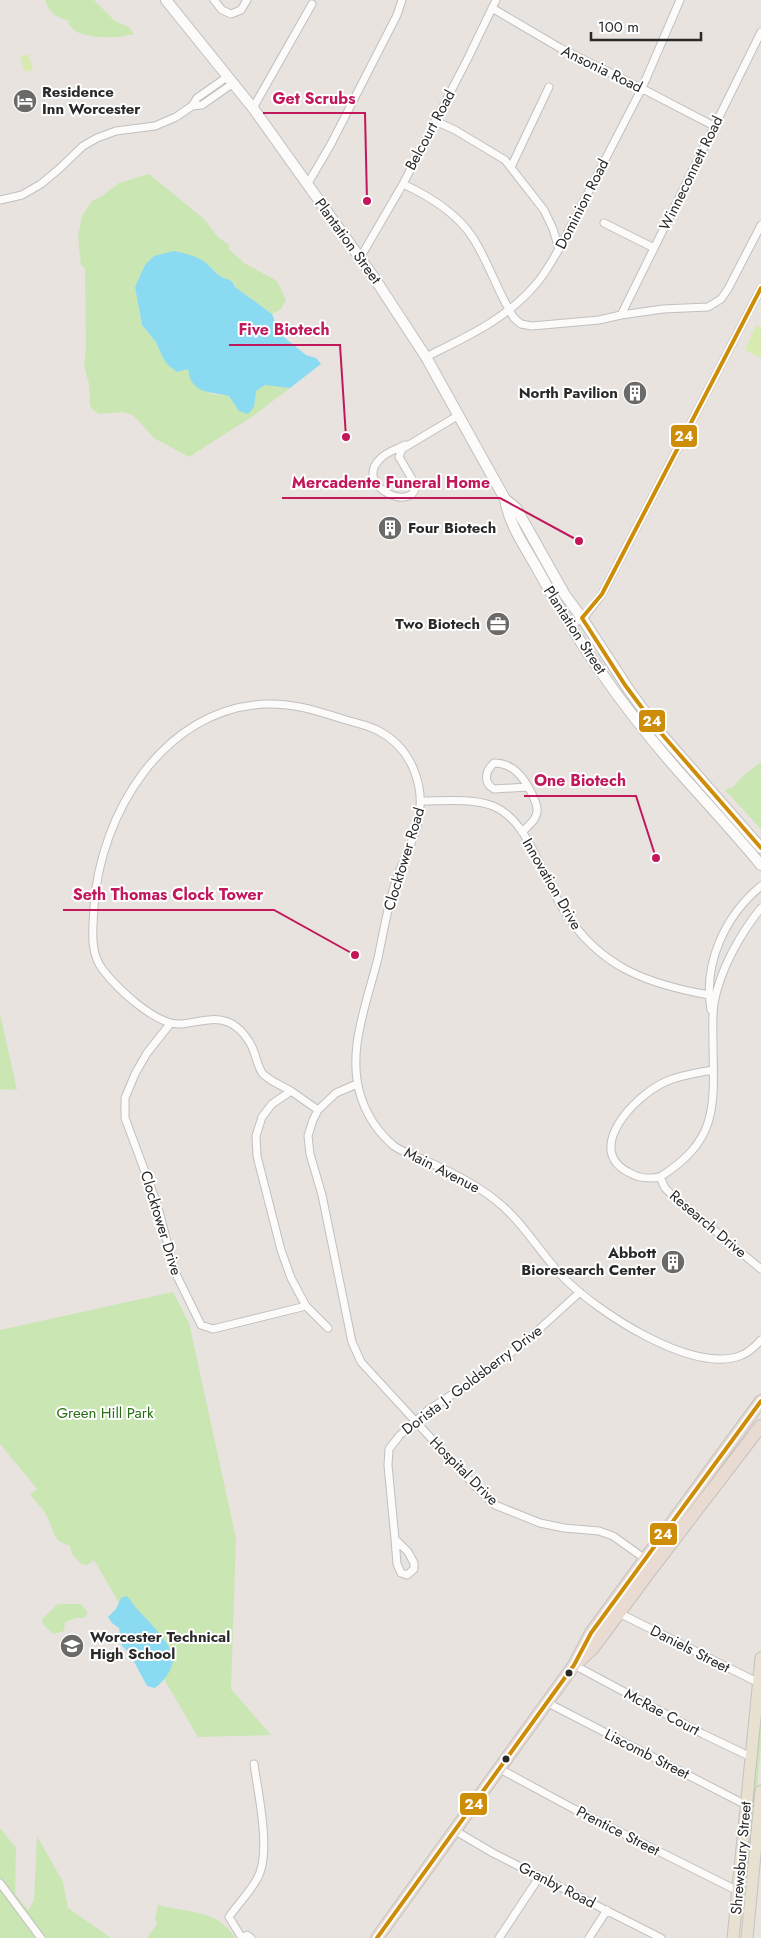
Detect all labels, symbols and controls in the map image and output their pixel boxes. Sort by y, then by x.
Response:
scale bar [591,10,701,42]
text: 100 m [598,16,639,38]
street label: Ansonia Road [558,40,646,98]
place label: Residence Inn Worcester [42,81,141,120]
callout: Get Scrubs [263,82,365,113]
street label: Belcourt Road [400,86,460,174]
text: Get Scrubs [273,87,355,110]
hotel icon: Residence Inn Worcester [12,88,38,114]
street label: Winneconnett Road [654,112,728,234]
street label: Dominion Road [550,155,614,253]
street label: Plantation Street [309,194,387,289]
callout: Five Biotech [229,314,340,345]
text: Five Biotech [238,318,330,341]
building icon: North Pavilion [622,380,648,406]
place label: North Pavilion [519,382,618,404]
line badge: 24 [670,424,698,448]
text: 24 [675,426,694,446]
callout: Mercadente Funeral Home [282,467,500,498]
text: Mercadente Funeral Home [292,471,490,494]
building icon: Four Biotech [377,515,403,541]
place label: Four Biotech [408,517,496,539]
street label: Plantation Street [538,581,612,679]
office icon: Two Biotech [485,611,511,637]
place label: Two Biotech [395,613,480,635]
line badge: 24 [638,709,666,733]
text: 24 [643,711,662,731]
callout: One Biotech [524,765,636,796]
text: One Biotech [534,769,626,792]
street label: Clocktower Road [378,805,430,913]
street label: Innovation Drive [517,834,587,934]
callout: Seth Thomas Clock Tower [63,879,274,910]
text: Seth Thomas Clock Tower [73,883,264,906]
street label: Main Avenue [400,1142,484,1199]
street label: Clocktower Drive [135,1168,187,1278]
street label: Research Drive [665,1185,752,1263]
place label: Abbott Bioresearch Center [521,1242,657,1281]
building icon: Abbott Bioresearch Center [660,1249,686,1275]
street label: Dorista J. Goldsberry Drive [397,1320,547,1440]
park label: Green Hill Park [56,1402,154,1424]
street label: Hospital Drive [425,1432,504,1511]
line badge: 24 [649,1522,678,1546]
text: 24 [654,1524,673,1544]
street label: Daniels Street [646,1620,734,1679]
place label: Worcester Technical High School [90,1626,230,1665]
school or university icon: Worcester Technical High School [59,1633,85,1659]
unlabelled marker [564,1668,574,1678]
street label: McRae Court [621,1683,704,1741]
street label: Liscomb Street [601,1723,694,1785]
unlabelled marker [501,1754,511,1764]
line badge: 24 [459,1792,488,1816]
text: 24 [465,1794,484,1814]
street label: Shrewsbury Street [725,1800,757,1916]
street label: Prentice Street [572,1801,664,1862]
street label: Granby Road [515,1856,599,1914]

